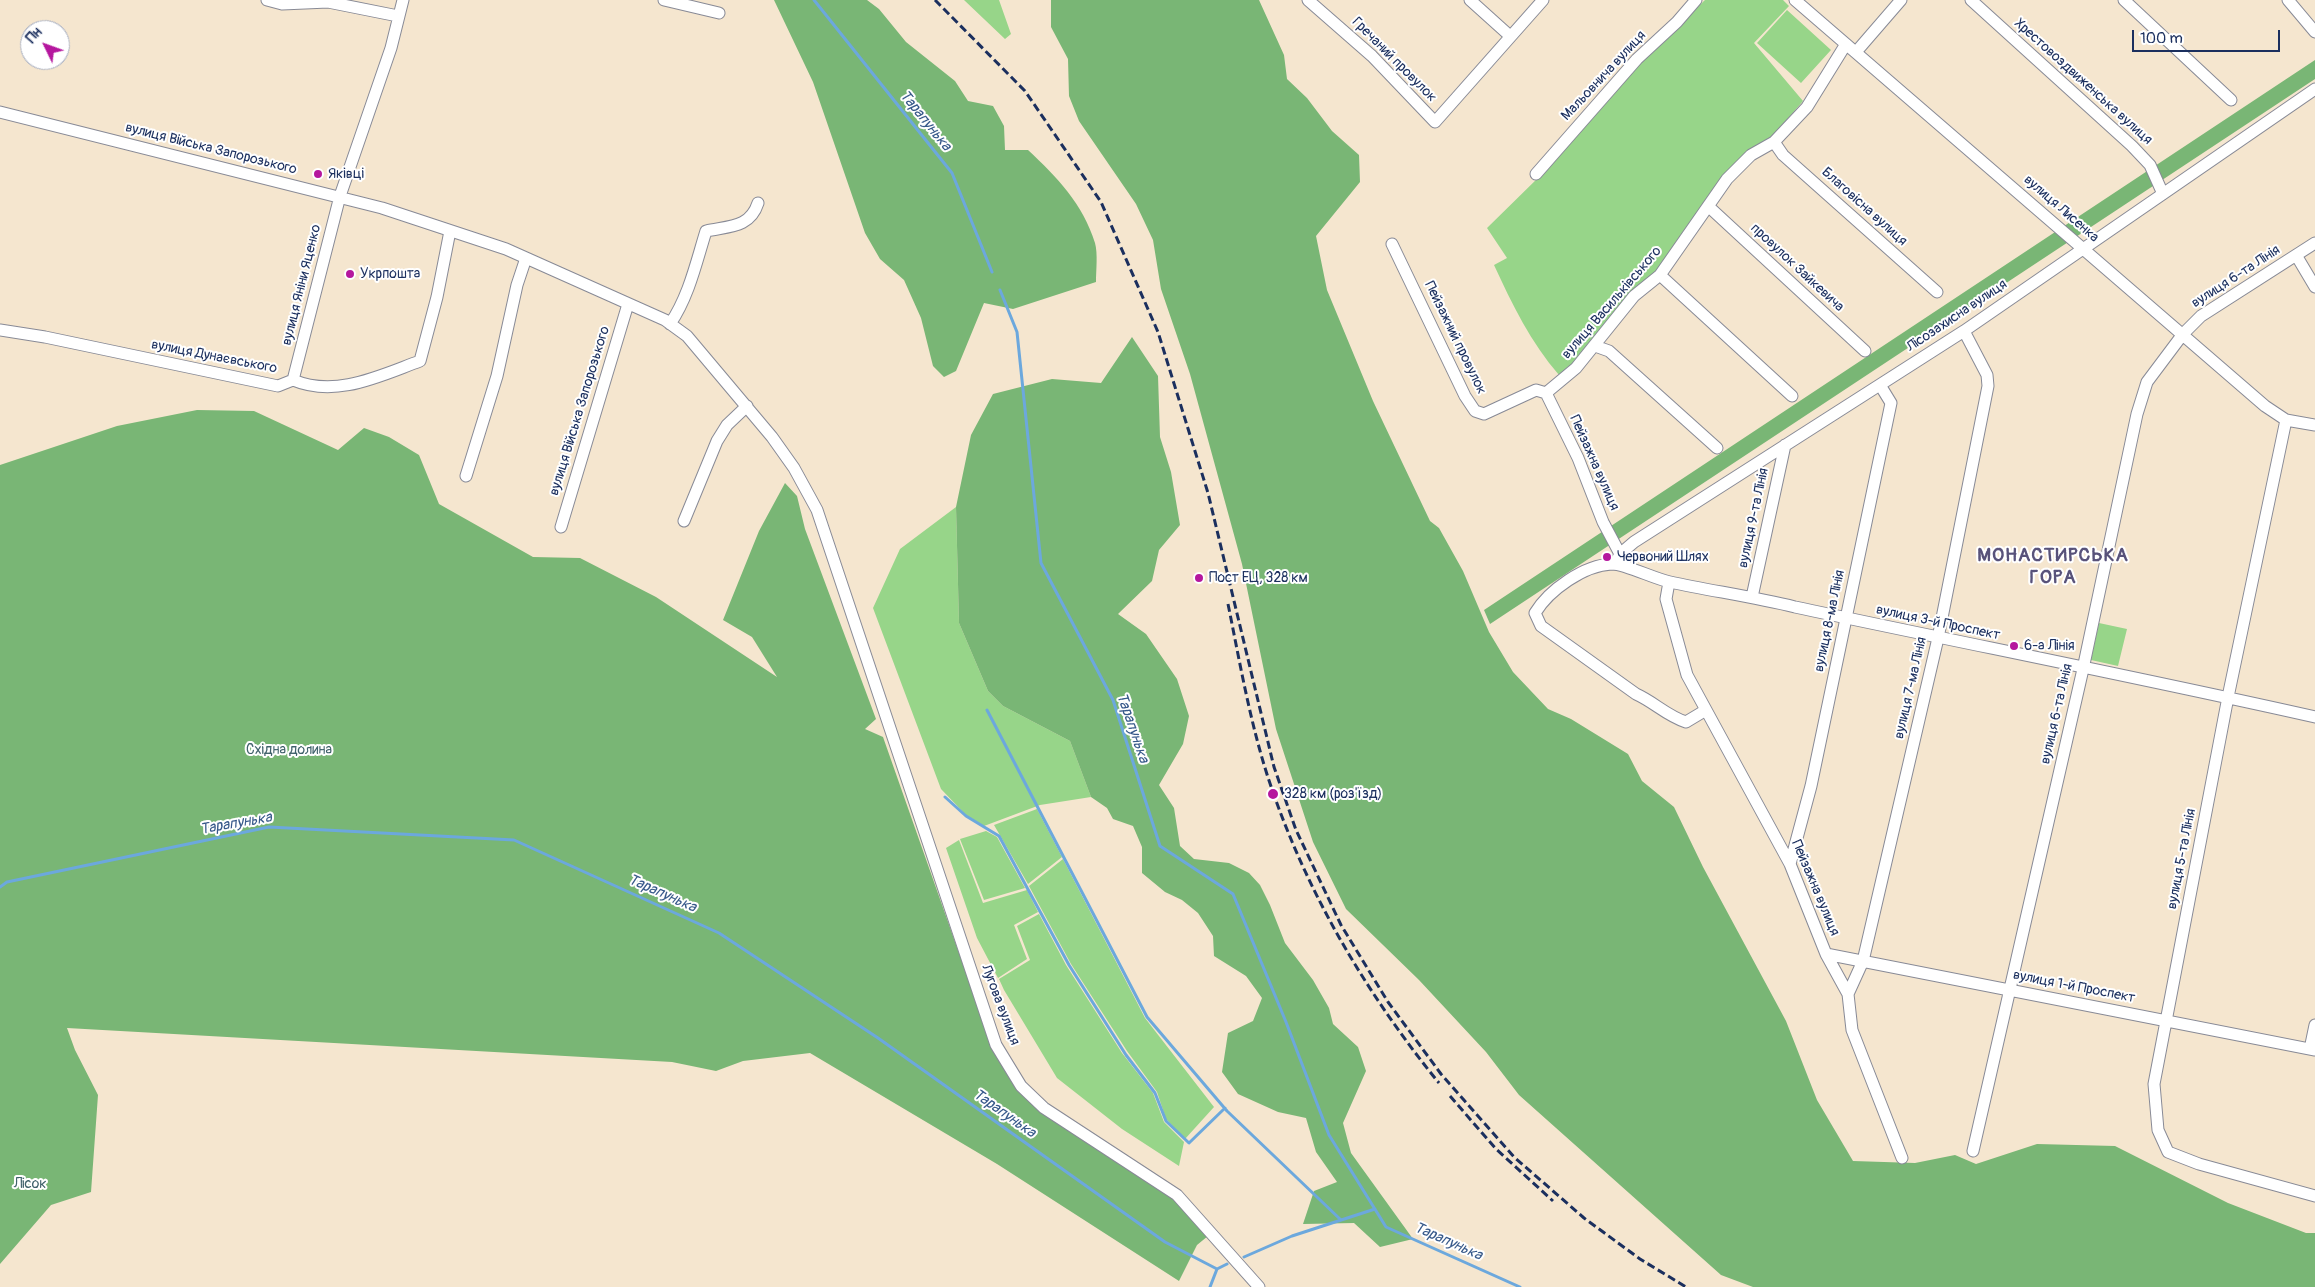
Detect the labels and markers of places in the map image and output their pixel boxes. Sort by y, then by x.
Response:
place label: Яківці [328,166,364,182]
marker: Яківці [312,168,324,180]
place label: Укрпошта [360,266,420,282]
marker: Укрпошта [344,268,356,280]
place label: Червоний Шлях [1617,549,1709,565]
marker: Червоний Шлях [1601,551,1613,563]
place label: Пост ЕЦ, 328 км [1209,570,1308,586]
marker: Пост ЕЦ, 328 км [1193,572,1205,584]
place label: 6-а Лінія [2024,638,2075,654]
marker: 6-а Лінія [2008,640,2020,652]
place label: 328 км (роз'їзд) [1284,786,1382,802]
marker: 328 км (роз'їзд) [1266,787,1280,801]

